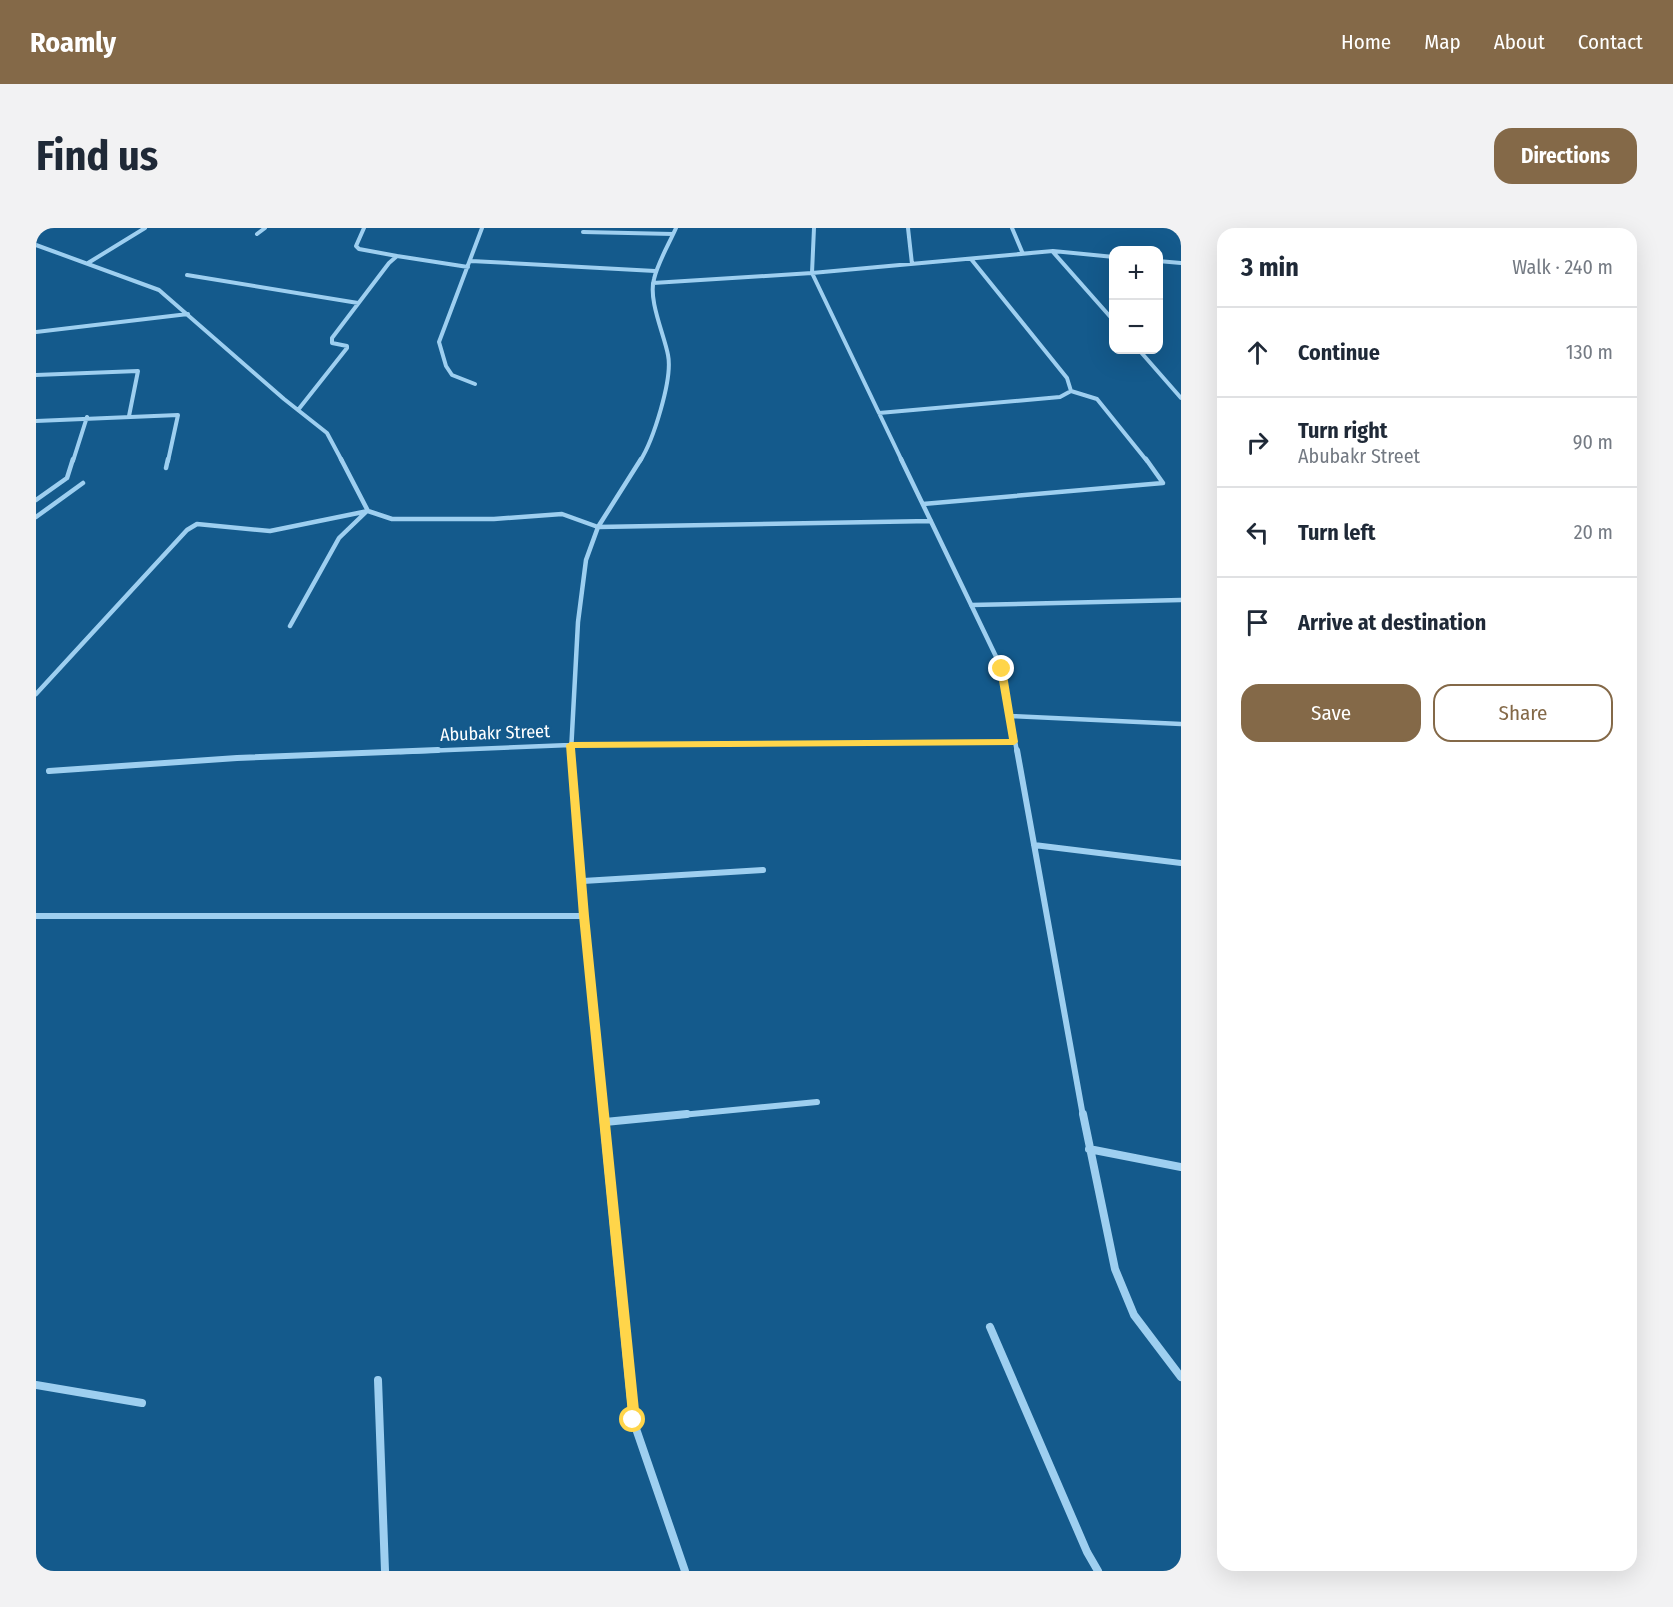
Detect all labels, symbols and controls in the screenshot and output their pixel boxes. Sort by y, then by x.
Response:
text: Roamly [30,26,116,59]
text: Home [1341,29,1391,55]
text: Map [1424,29,1461,55]
text: About [1494,29,1545,55]
text: Contact [1578,29,1643,55]
button: Directions [1494,128,1637,184]
text: Find us [36,131,158,181]
map controls [1109,246,1163,354]
button: + [1109,246,1163,300]
text: 3 min [1241,252,1299,283]
text: Walk · 240 m [1512,255,1613,279]
button: − [1109,300,1163,354]
icon: ahead [1241,336,1274,369]
text: Continue [1298,339,1380,366]
text: 130 m [1566,340,1613,364]
text: Turn right [1298,417,1387,444]
icon: right [1241,426,1274,459]
text: 90 m [1573,430,1613,454]
text: Abubakr Street [1298,444,1420,468]
icon: left [1241,516,1274,549]
text: Turn left [1298,519,1376,546]
text: 20 m [1574,520,1613,544]
icon: arrive [1241,606,1274,639]
text: Arrive at destination [1298,609,1486,636]
route end [988,655,1014,681]
button: Save [1241,684,1421,742]
button: Share [1433,684,1613,742]
street label: Abubakr Street [440,720,550,746]
route start [619,1406,645,1432]

